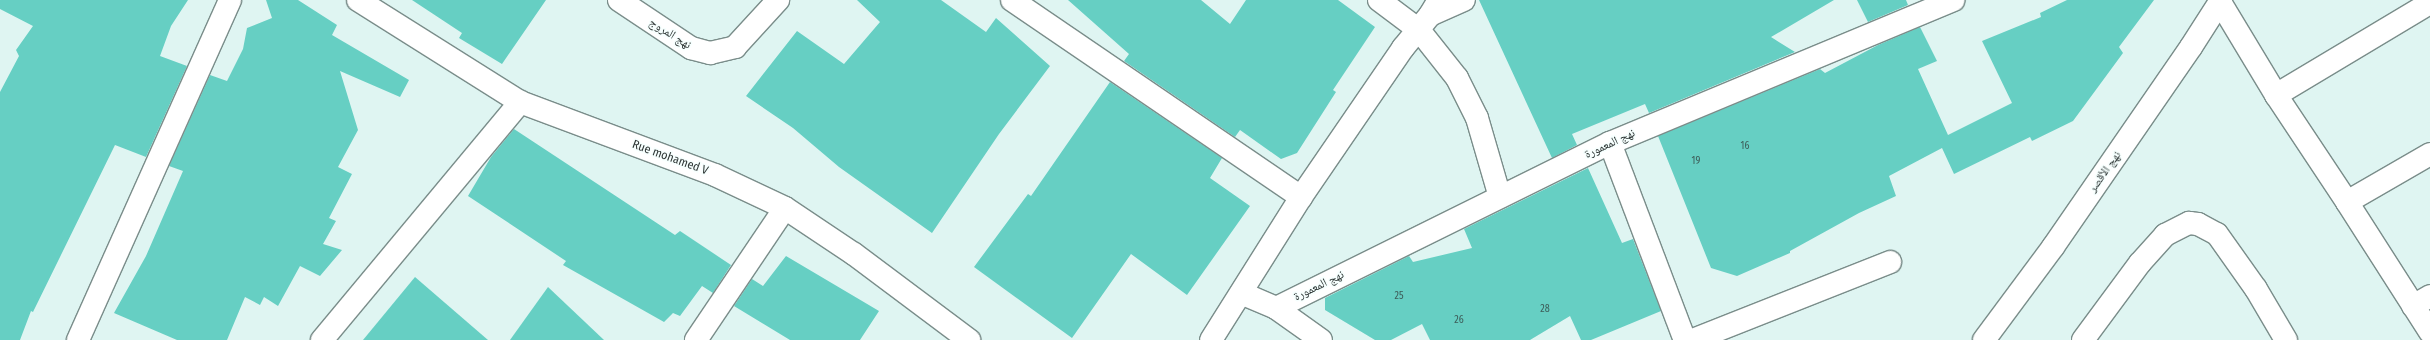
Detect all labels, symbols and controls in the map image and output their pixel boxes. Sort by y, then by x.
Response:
street label: نهج المروج [646,15,694,53]
street label: نهج المعمورة [1582,126,1638,162]
street label: Rue mohamed V [630,138,710,178]
house number: 16 [1741,141,1749,153]
street label: نهج الأقصر [2086,149,2124,195]
house number: 19 [1692,156,1700,168]
street label: نهج المعمورة [1292,268,1346,304]
house number: 25 [1395,291,1403,303]
house number: 28 [1540,304,1550,316]
house number: 26 [1454,315,1464,327]

